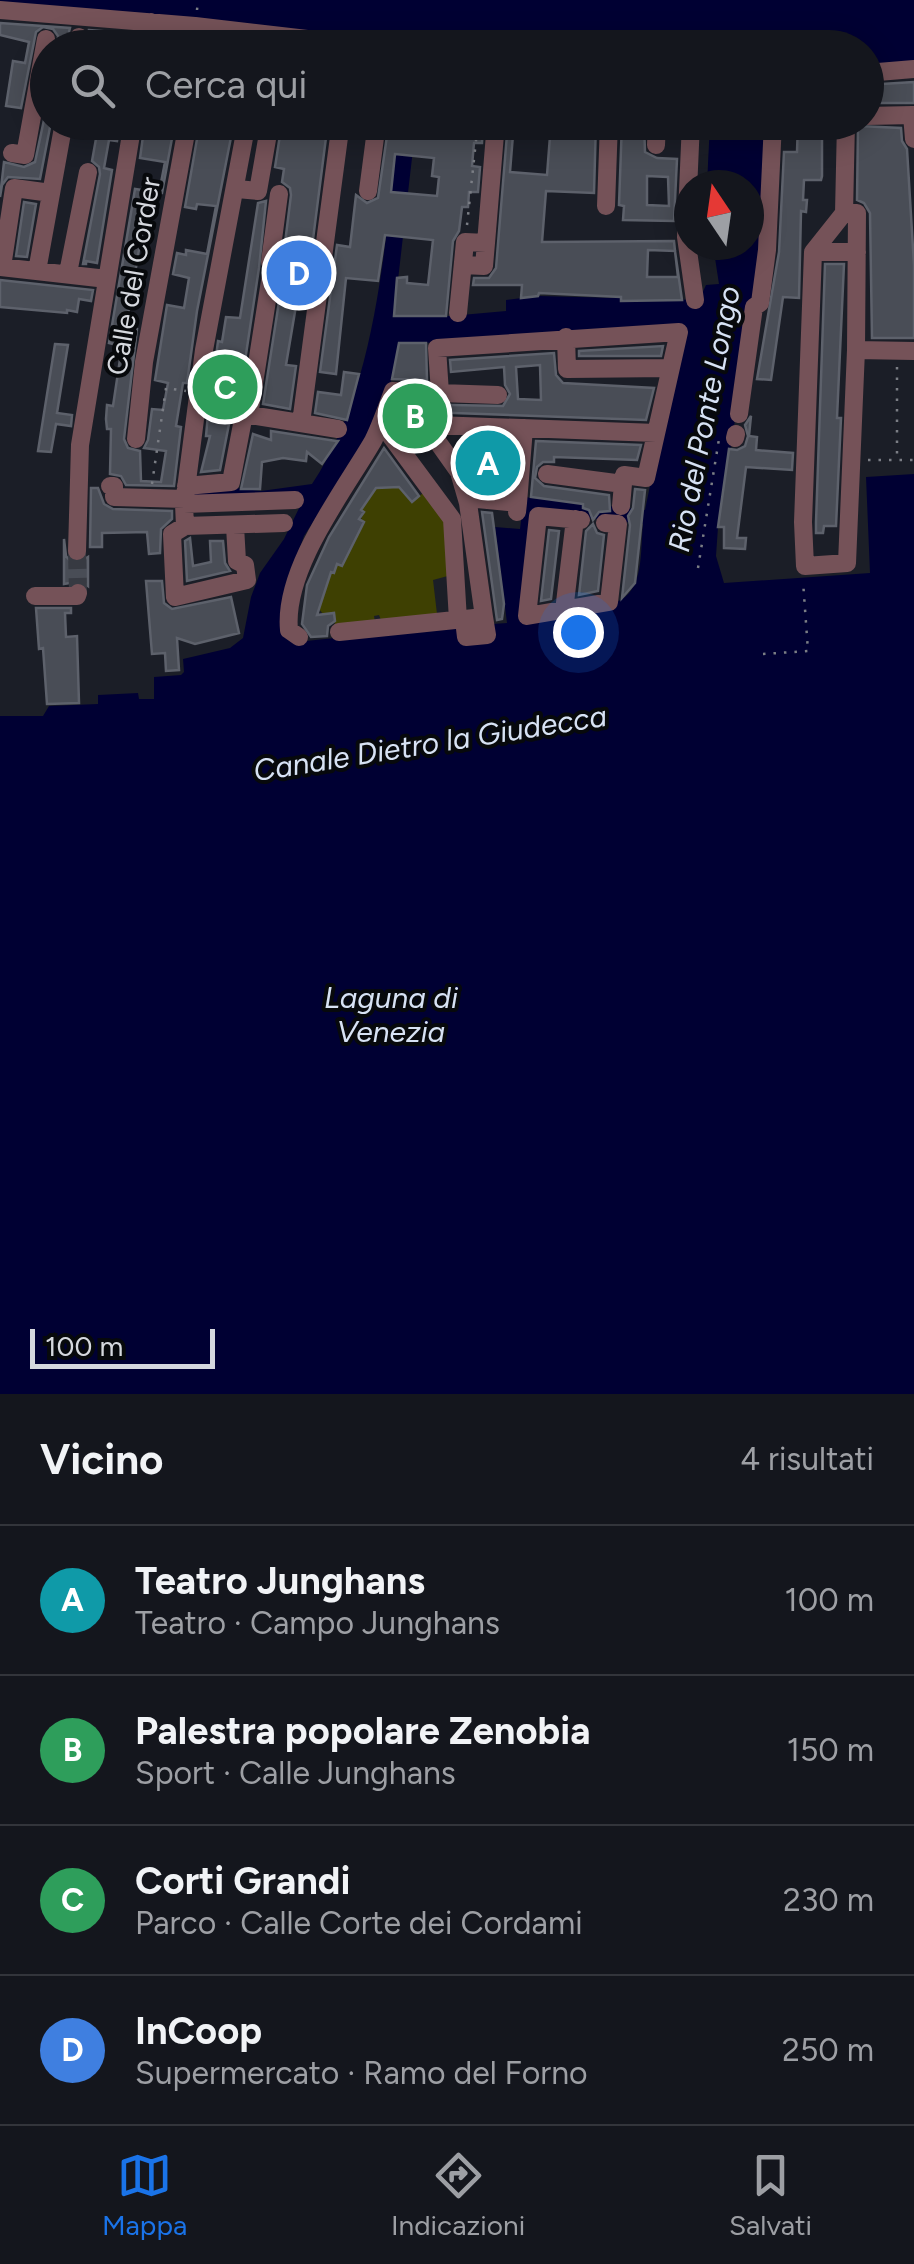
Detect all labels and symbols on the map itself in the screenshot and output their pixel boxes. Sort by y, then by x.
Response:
north arrow [674,170,764,260]
street label: Calle del Corder [99,174,167,378]
pin: D [266,236,332,310]
water label: Rio del Ponte Longo [660,283,748,555]
pin: C [192,350,258,424]
pin: B [382,378,448,454]
pin: A [456,426,520,500]
your location [553,607,604,658]
water label: Canale Dietro la Giudecca [251,697,609,789]
water label: Laguna di Venezia [324,979,459,1050]
scale bar [30,1324,215,1368]

